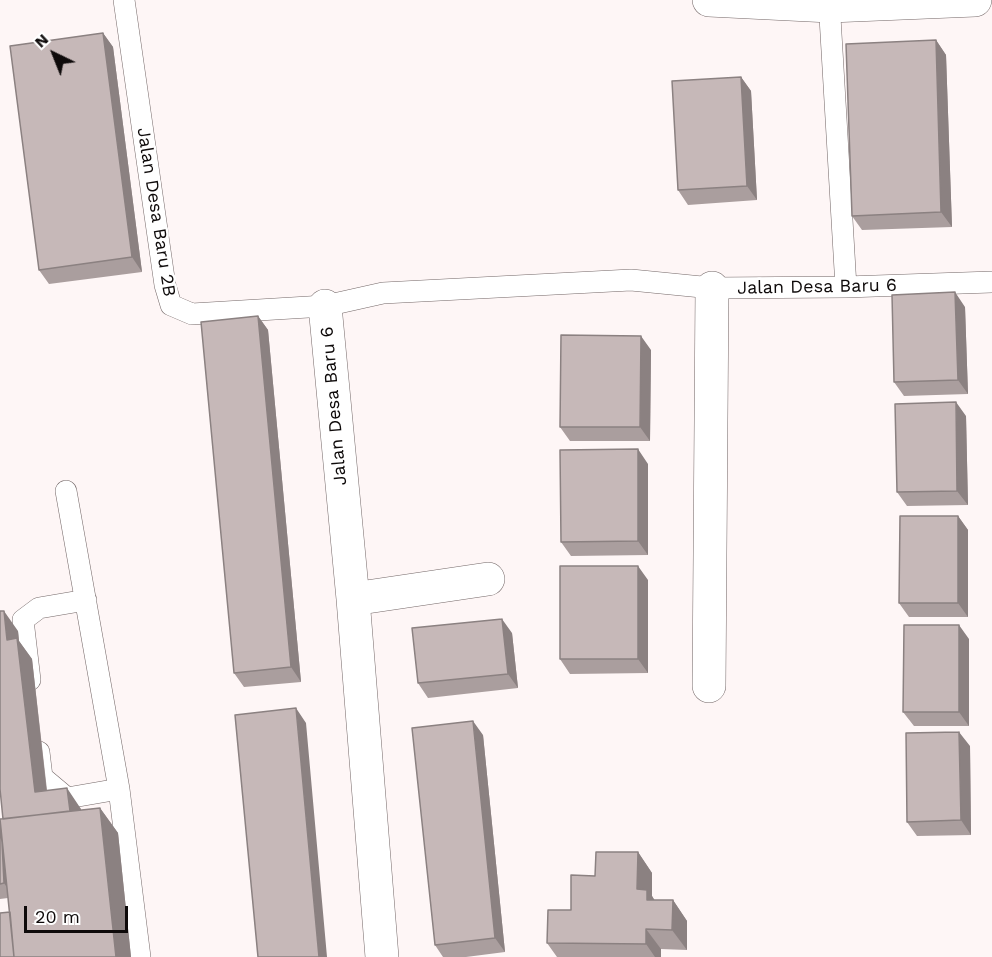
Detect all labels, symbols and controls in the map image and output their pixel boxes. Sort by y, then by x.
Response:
north arrow [24,24,84,84]
text: N [31,29,52,51]
street label: Jalan Desa Baru 2B [132,126,180,298]
street label: Jalan Desa Baru 6 [737,275,897,299]
street label: Jalan Desa Baru 6 [316,326,352,486]
scale bar [27,894,130,932]
text: 20 m [35,906,80,927]

